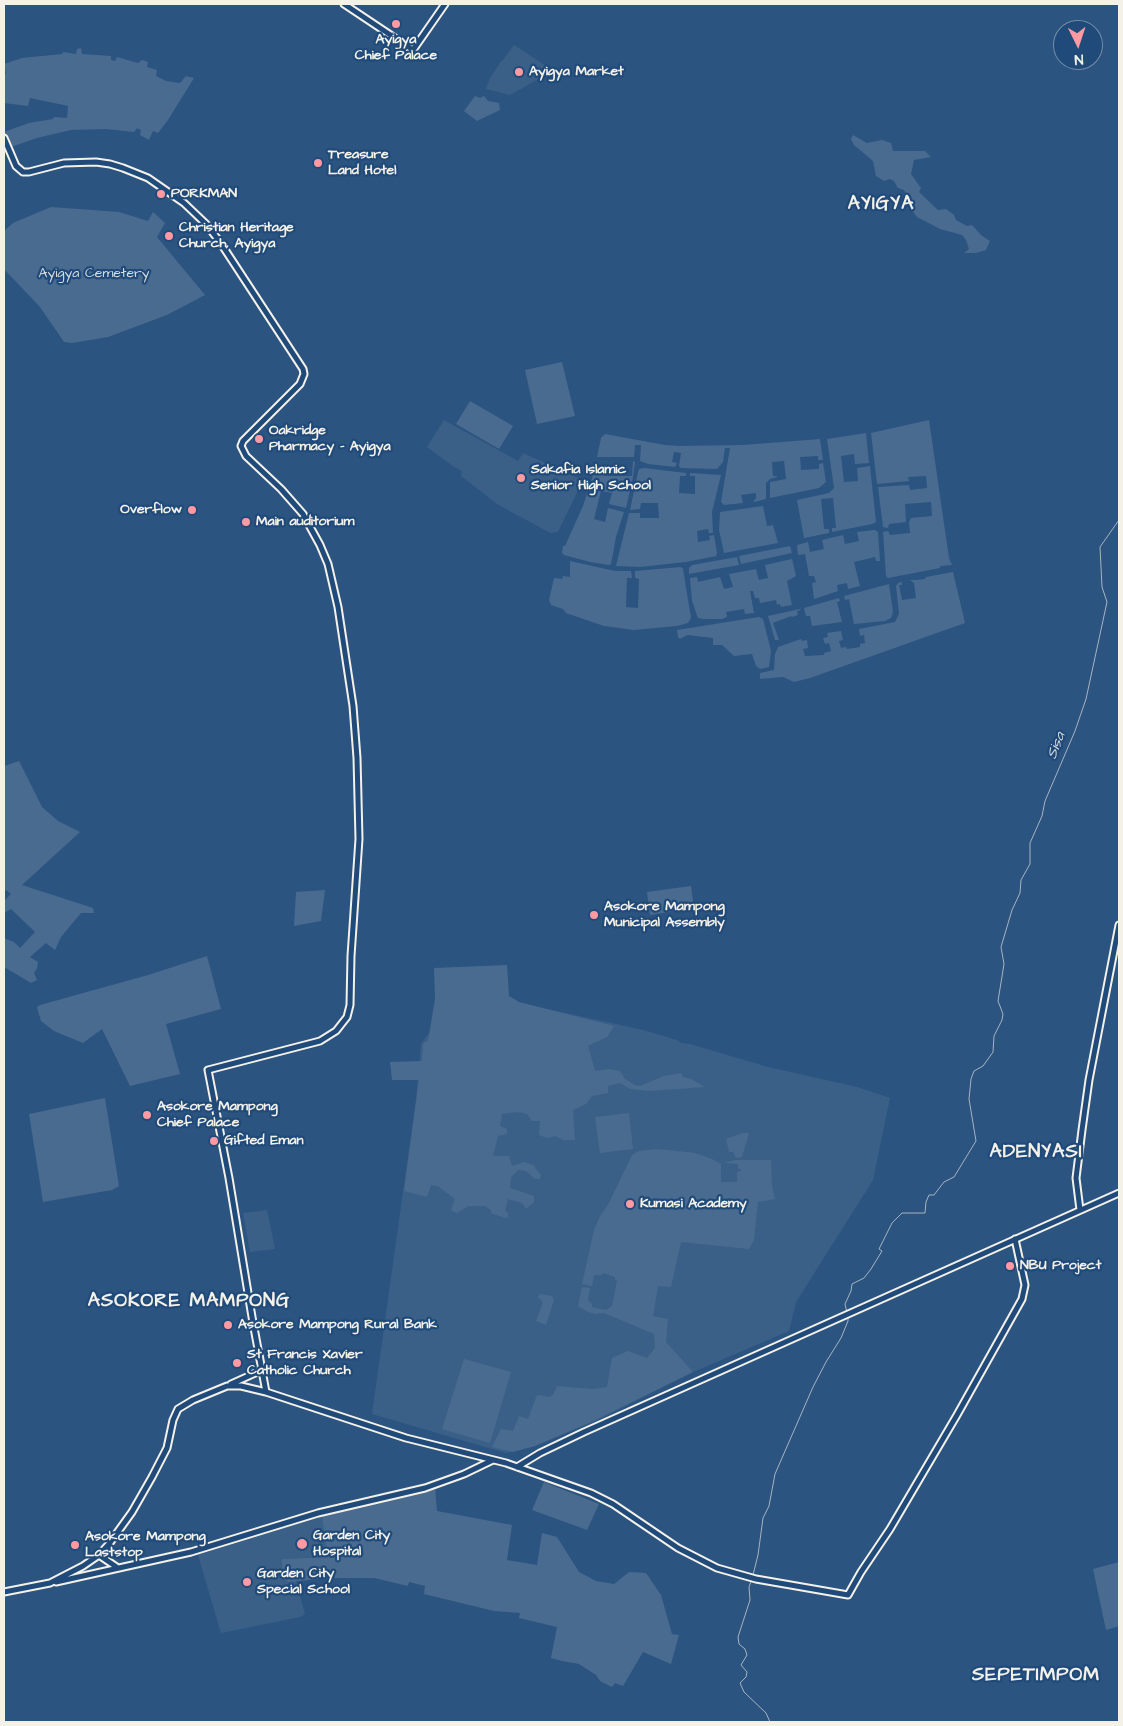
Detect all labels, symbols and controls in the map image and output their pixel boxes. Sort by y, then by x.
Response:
marker: Ayigya Chief Palace [390,18,402,30]
north arrow [1053,20,1103,70]
place label: Ayigya Chief Palace [355,32,437,64]
text: N [1074,49,1084,69]
place label: Ayigya Market [529,64,624,80]
marker: Ayigya Market [513,66,525,78]
place label: Treasure Land Hotel [328,147,396,180]
marker: Treasure Land Hotel [312,157,324,169]
place label: PORKMAN [171,186,237,202]
marker: PORKMAN [155,188,167,200]
district label: AYIGYA [847,194,915,216]
place label: Christian Heritage Church, Ayigya [179,220,294,252]
marker: Christian Heritage Church, Ayigya [163,230,175,242]
park label: Ayigya Cemetery [38,266,150,282]
place label: Oakridge Pharmacy - Ayigya [269,423,391,456]
marker: Oakridge Pharmacy - Ayigya [253,433,265,445]
place label: Sakafia Islamic Senior High School [531,462,651,494]
marker: Sakafia Islamic Senior High School [515,472,527,484]
place label: Overflow [120,502,182,518]
marker: Overflow [186,504,198,516]
place label: Main auditorium [256,514,354,530]
marker: Main auditorium [240,516,252,528]
water label: Sisa [1044,730,1070,762]
place label: Asokore Mampong Municipal Assembly [604,899,725,932]
marker: Asokore Mampong Municipal Assembly [588,909,600,921]
place label: Asokore Mampong Chief Palace [157,1099,278,1132]
marker: Asokore Mampong Chief Palace [141,1109,153,1121]
place label: Gifted Eman [224,1133,303,1149]
marker: Gifted Eman [208,1135,220,1147]
district label: ADENYASI [988,1142,1084,1164]
place label: Kumasi Academy [640,1196,747,1212]
marker: Kumasi Academy [624,1198,636,1210]
place label: NBU Project [1020,1258,1101,1274]
marker: NBU Project [1004,1260,1016,1272]
district label: ASOKORE MAMPONG [86,1291,292,1313]
place label: Asokore Mampong Rural Bank [238,1317,437,1333]
marker: Asokore Mampong Rural Bank [222,1319,234,1331]
place label: St Francis Xavier Catholic Church [247,1347,363,1380]
marker: St Francis Xavier Catholic Church [231,1357,243,1369]
place label: Garden City Hospital [313,1528,390,1560]
place label: Asokore Mampong Laststop [85,1529,206,1561]
marker: Garden City Hospital [295,1537,309,1551]
marker: Asokore Mampong Laststop [69,1539,81,1551]
place label: Garden City Special School [257,1566,350,1598]
marker: Garden City Special School [241,1576,253,1588]
district label: SEPETIMPOM [971,1665,1101,1687]

